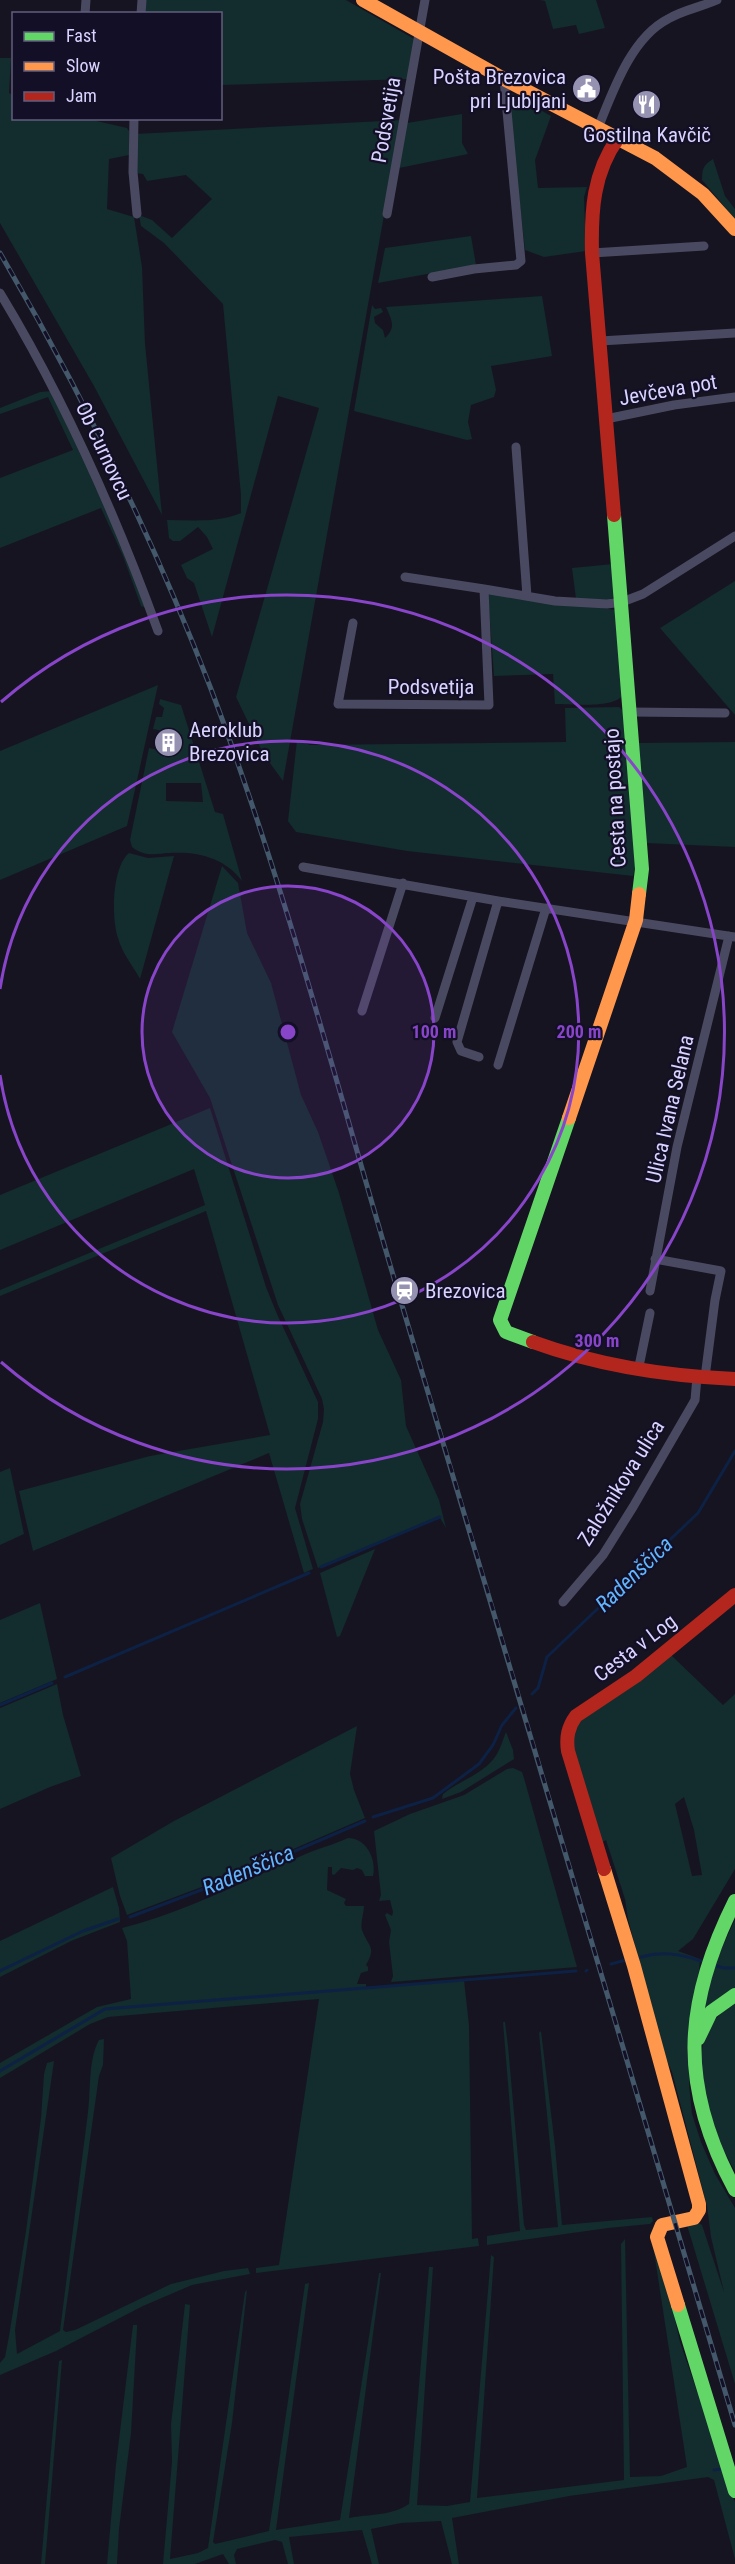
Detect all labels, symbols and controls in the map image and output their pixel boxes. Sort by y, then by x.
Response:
legend [12,12,222,120]
text: Fast [66,25,97,46]
text: Slow [66,55,101,76]
place label: Pošta Brezovica pri Ljubljani [433,65,566,113]
public building icon: Pošta Brezovica pri Ljubljani [571,73,603,105]
street label: Podsvetija [367,75,405,165]
text: Jam [66,85,97,106]
restaurant icon: Gostilna Kavčič [631,88,663,120]
place label: Gostilna Kavčič [583,123,711,147]
street label: Jevčeva pot [617,370,719,410]
street label: Ob Curnovcu [71,398,137,504]
street label: Podsvetija [388,675,474,699]
place label: Aeroklub Brezovica [189,718,270,766]
building icon: Aeroklub Brezovica [152,726,184,758]
street label: Cesta na postajo [599,728,631,868]
text: 100 m [412,1021,456,1042]
text: 200 m [557,1021,601,1042]
centre of rings [278,1022,298,1042]
street label: Ulica Ivana Selana [641,1033,699,1185]
station icon: Brezovica [388,1275,420,1307]
place label: Brezovica [425,1279,506,1303]
text: 300 m [575,1330,619,1351]
street label: Založnikova ulica [573,1416,669,1550]
water label: Radenščica [590,1531,678,1617]
street label: Cesta v Log [589,1609,681,1687]
water label: Radenščica [198,1840,298,1900]

